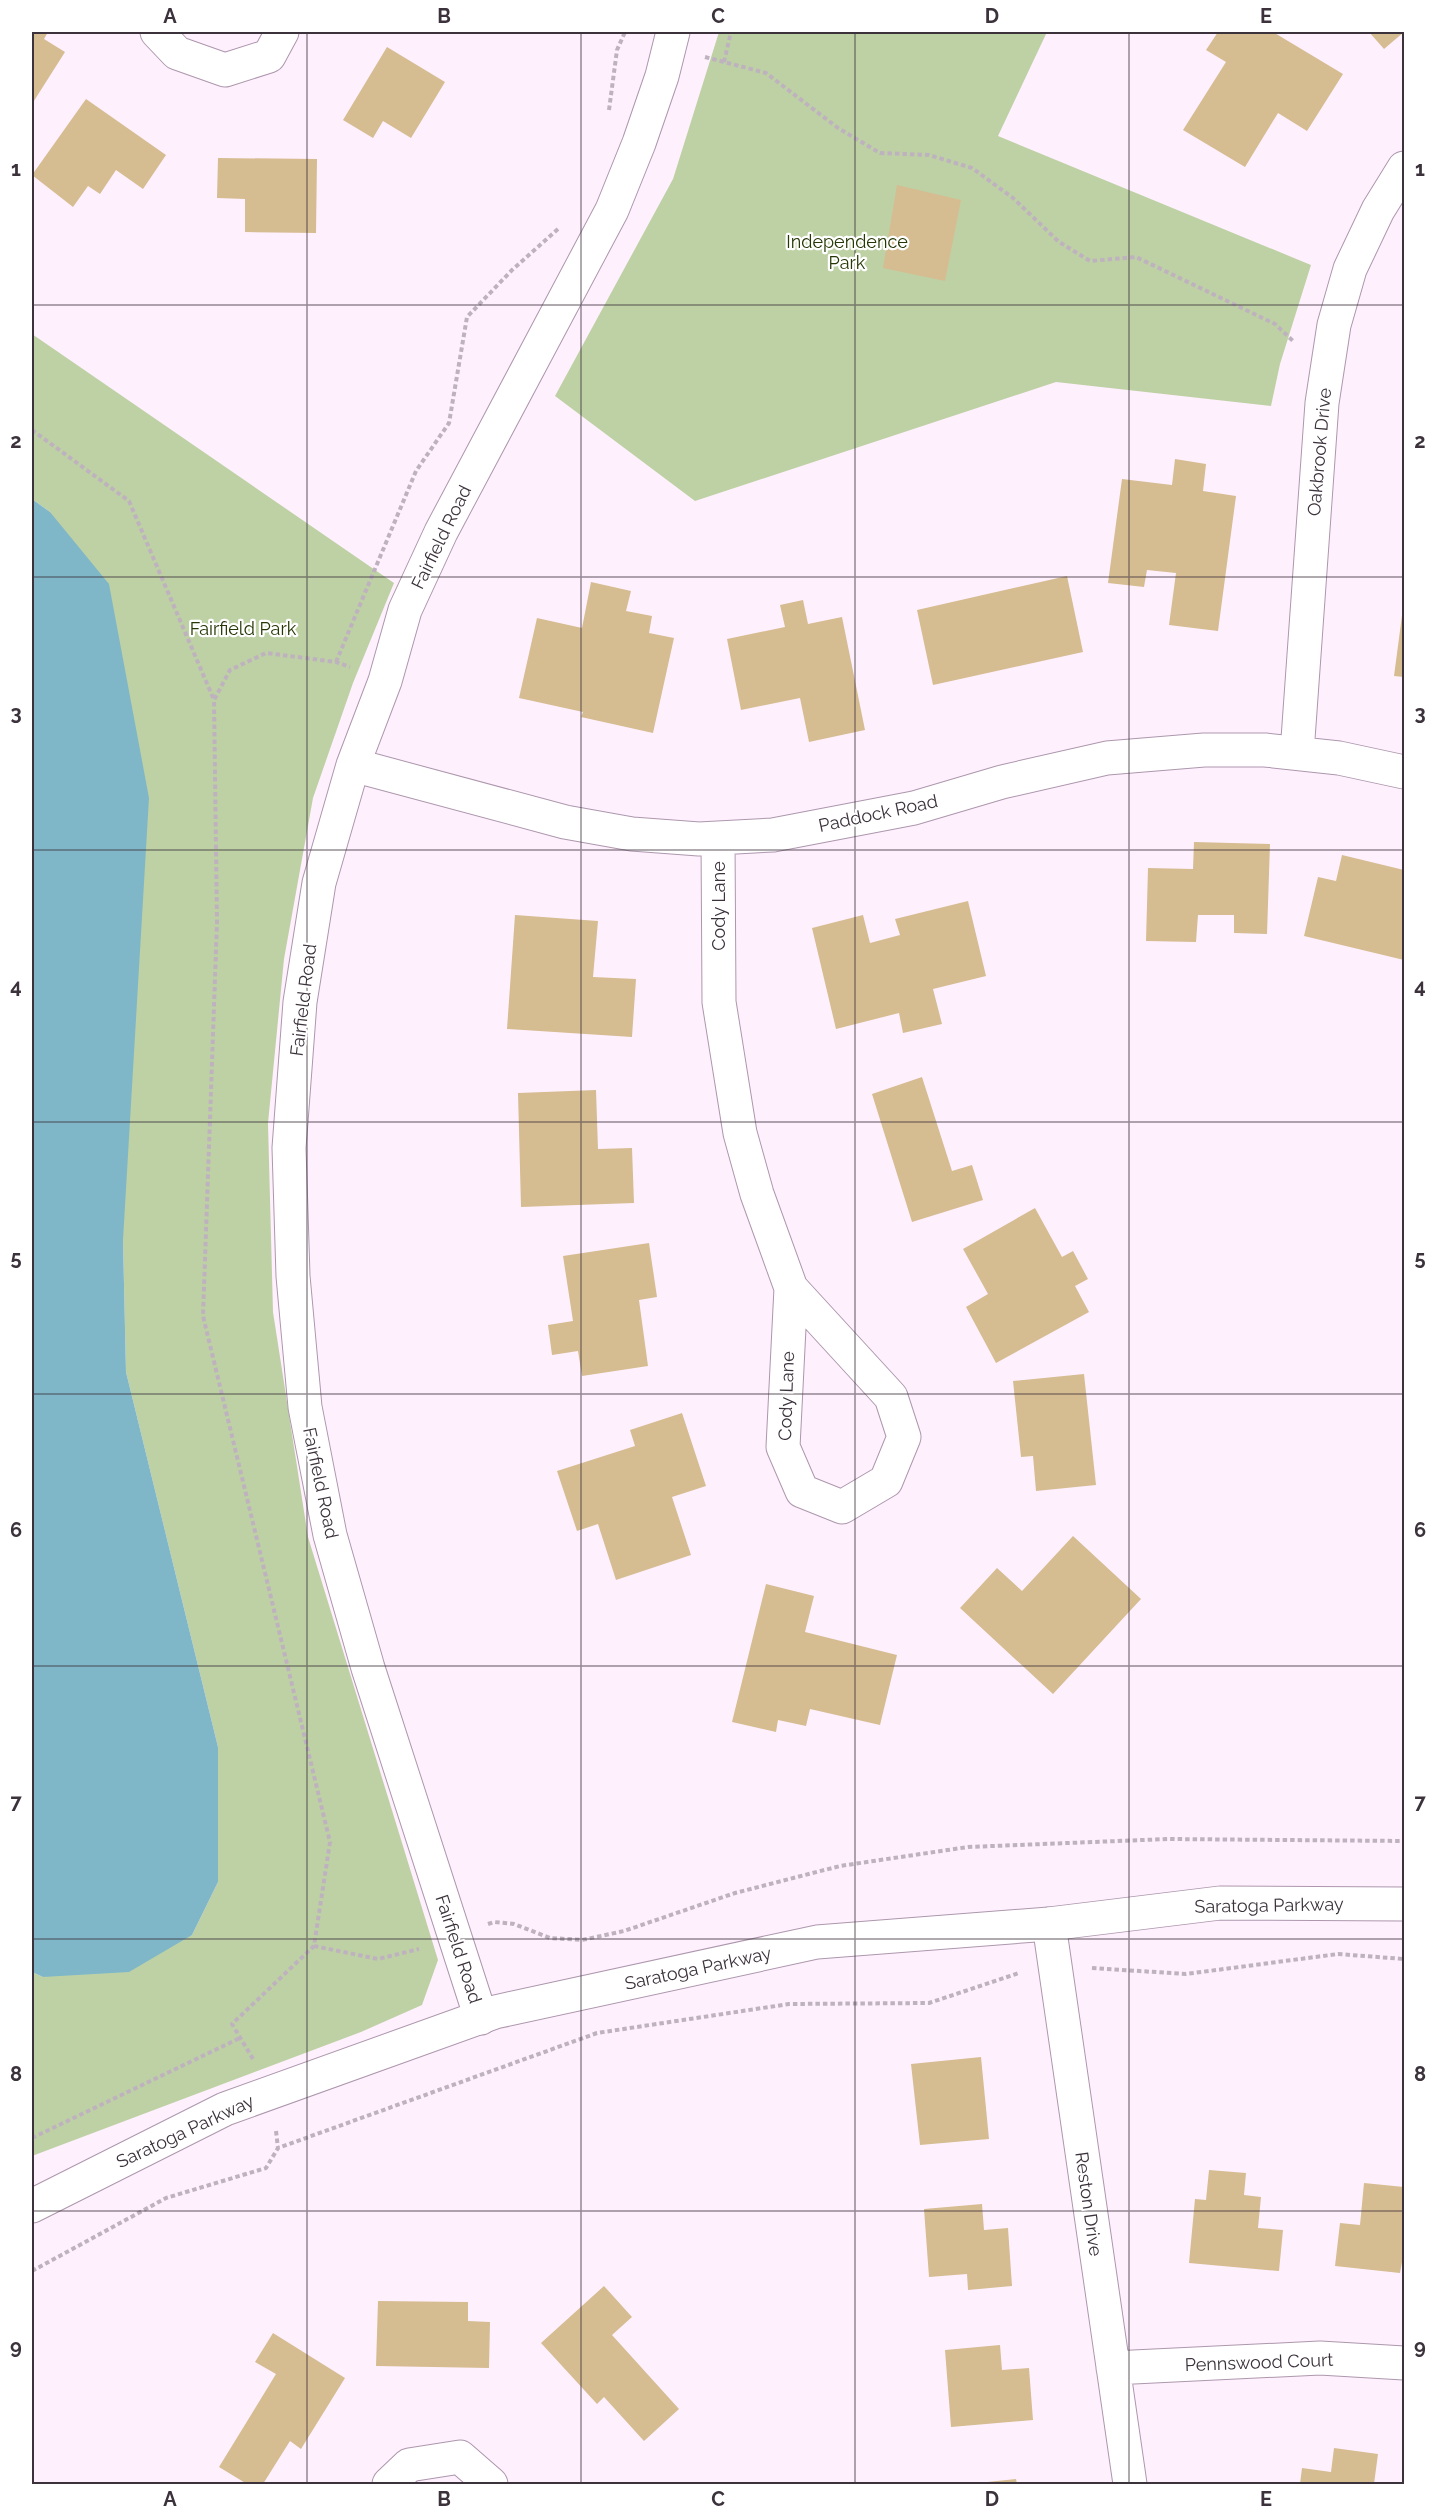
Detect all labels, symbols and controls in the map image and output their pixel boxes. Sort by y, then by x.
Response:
text: A [163,4,177,28]
text: B [437,4,451,28]
text: C [711,4,725,28]
text: D [985,4,999,28]
text: E [1260,4,1272,28]
text: 1 [11,157,21,181]
text: 1 [1415,157,1425,181]
park label: Independence Park [786,231,908,273]
street label: Oakbrook Drive [1303,387,1335,517]
text: 2 [10,429,22,453]
text: 2 [1414,429,1426,453]
street label: Fairfield Road [407,482,475,592]
park label: Fairfield Park [190,618,297,639]
text: 3 [10,701,22,725]
text: 3 [1414,701,1426,725]
street label: Paddock Road [817,790,939,836]
street label: Cody Lane [708,861,729,951]
street label: Fairfield Road [286,943,320,1057]
text: 4 [10,974,22,998]
text: 4 [1414,974,1426,998]
text: 5 [10,1246,22,1270]
text: 5 [1414,1246,1426,1270]
street label: Cody Lane [774,1350,798,1441]
street label: Fairfield Road [299,1426,343,1540]
text: 6 [10,1518,22,1542]
text: 6 [1414,1518,1426,1542]
text: 7 [10,1790,22,1814]
text: 7 [1414,1790,1426,1814]
street label: Fairfield Road [432,1892,486,2006]
street label: Saratoga Parkway [1194,1893,1344,1917]
street label: Saratoga Parkway [623,1942,773,1994]
text: 8 [10,2062,22,2086]
text: 8 [1414,2062,1426,2086]
street label: Saratoga Parkway [113,2090,257,2172]
street label: Reston Drive [1071,2150,1107,2258]
text: 9 [10,2335,22,2359]
text: 9 [1414,2335,1426,2359]
street label: Pennswood Court [1184,2349,1334,2375]
text: A [163,2487,177,2511]
text: B [437,2487,451,2511]
text: C [711,2487,725,2511]
text: D [985,2487,999,2511]
text: E [1260,2487,1272,2511]

